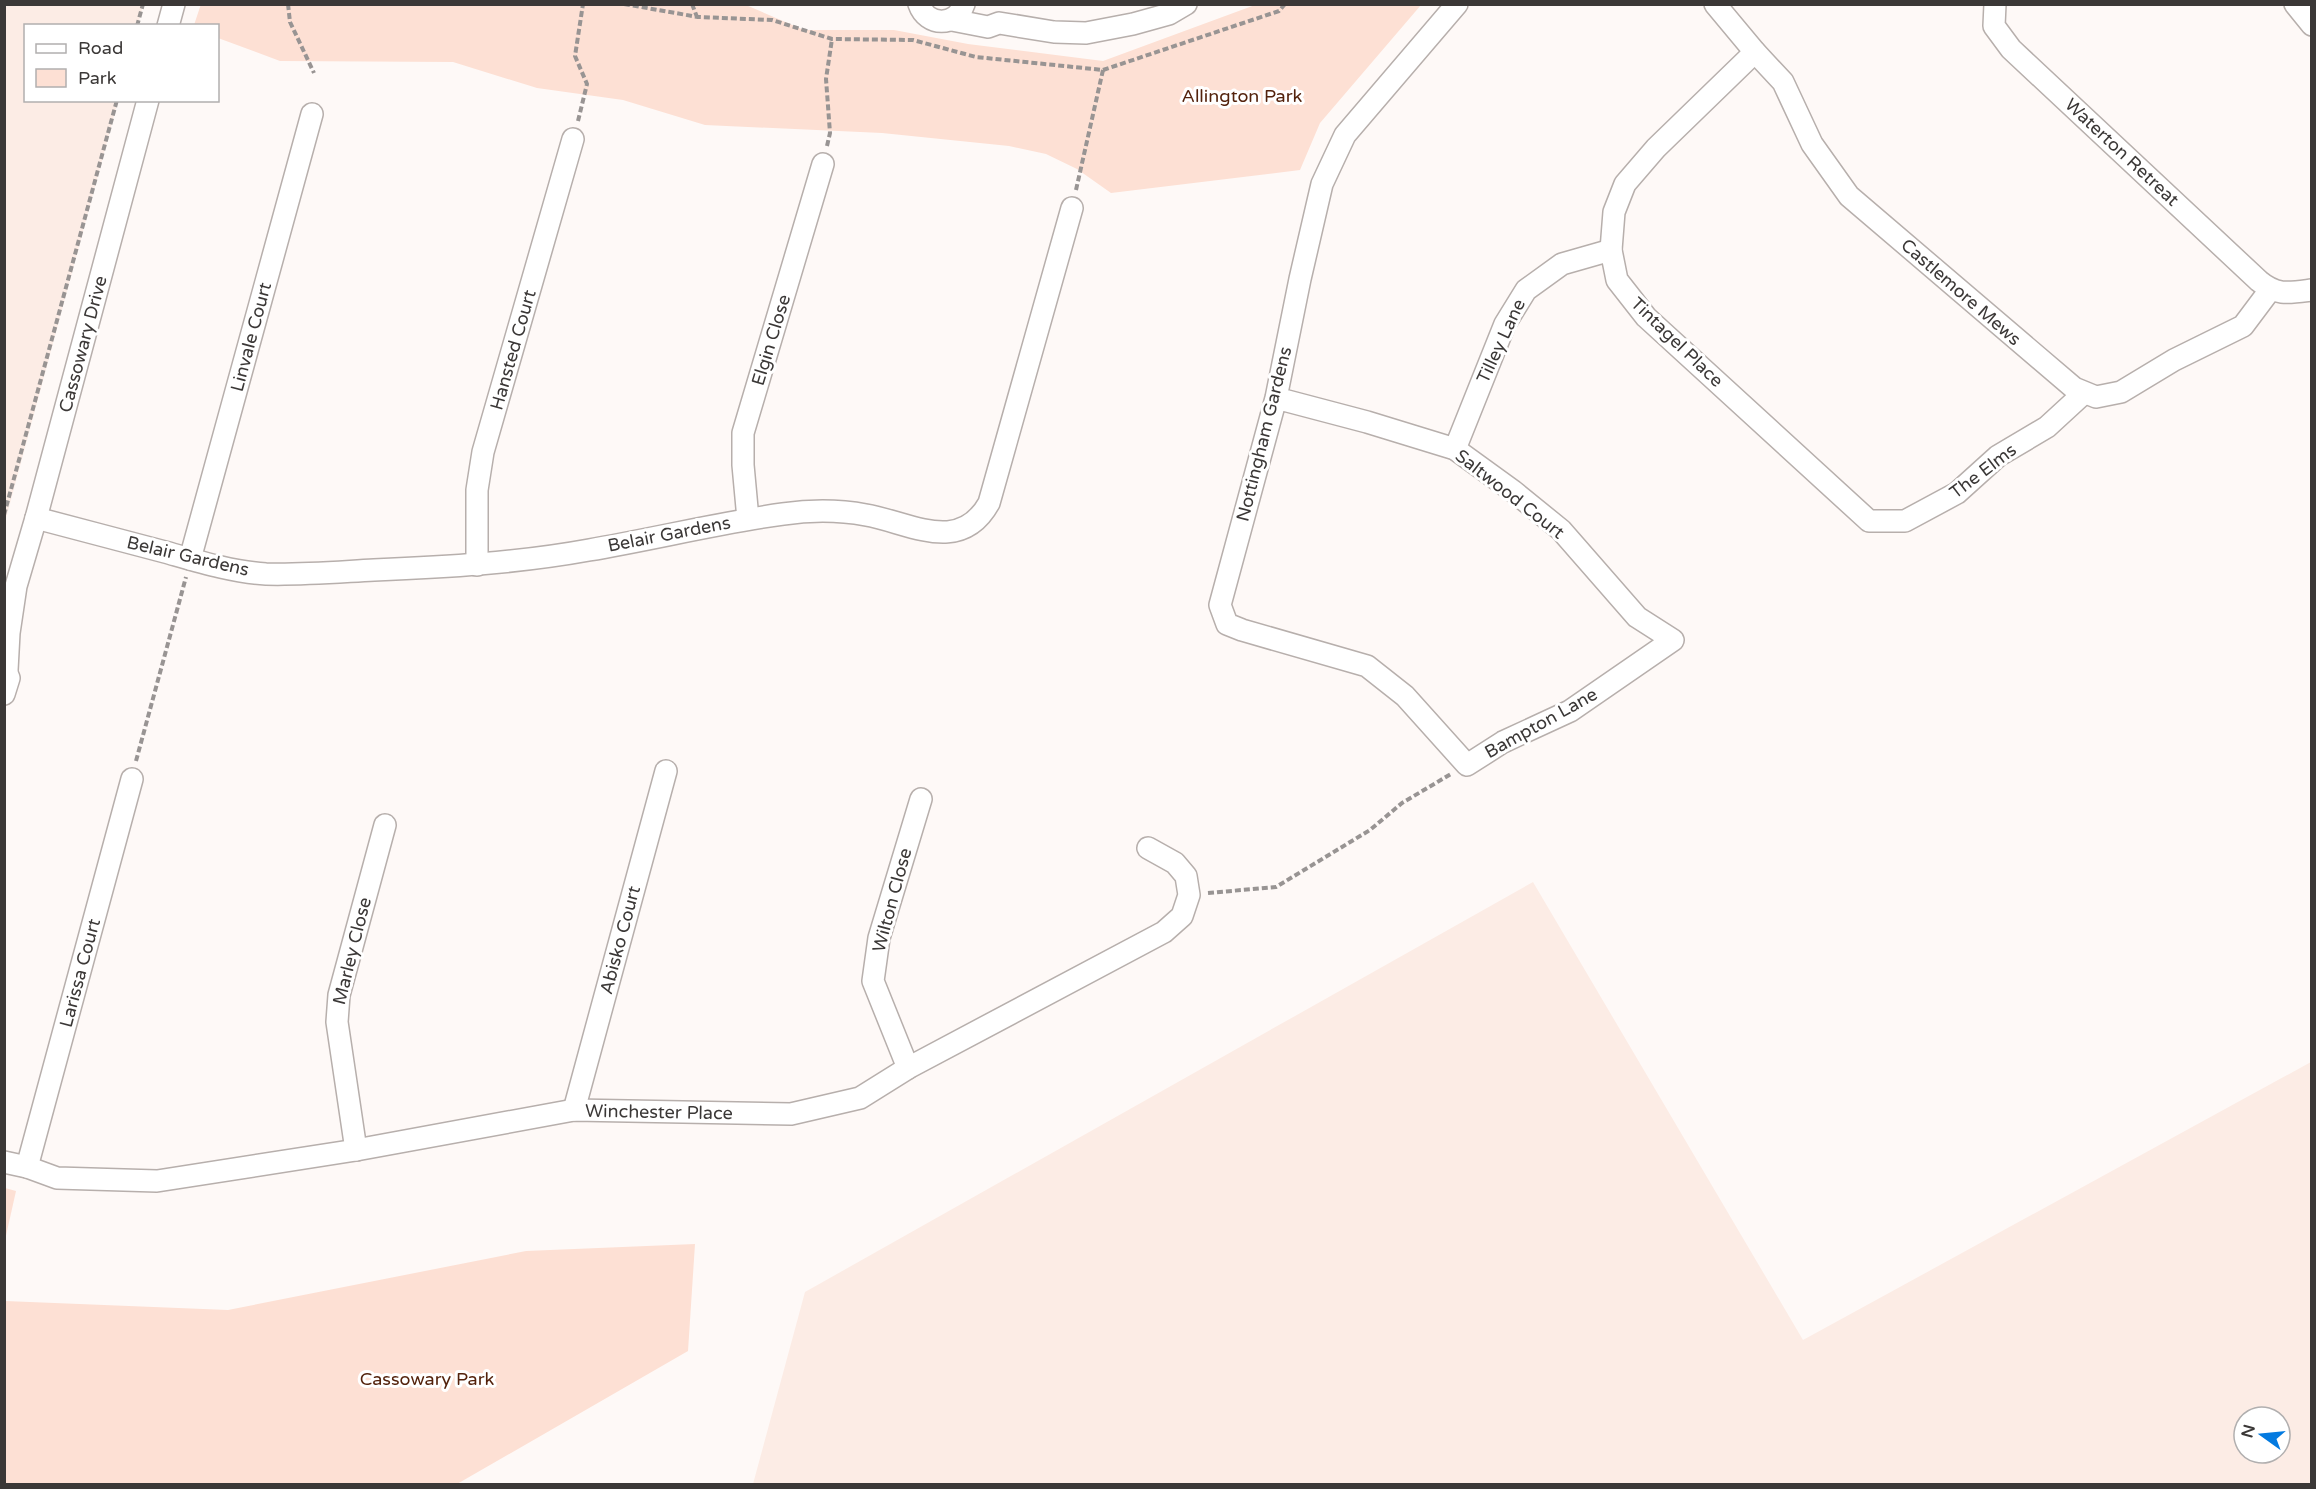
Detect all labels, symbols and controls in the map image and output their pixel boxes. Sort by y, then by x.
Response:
legend [24,24,219,102]
text: Road [78,37,123,59]
text: Park [78,67,117,89]
park label: Allington Park [1182,85,1303,107]
street label: Waterton Retreat [2060,93,2184,211]
street label: Castlemore Mews [1896,234,2026,350]
street label: Cassowary Drive [54,273,112,415]
street label: Linvale Court [226,280,276,394]
street label: Hansted Court [485,287,541,413]
street label: Elgin Close [747,292,795,388]
street label: Tintagel Place [1626,292,1728,392]
street label: Tilley Lane [1472,295,1530,387]
street label: Nottingham Gardens [1232,344,1296,524]
street label: The Elms [1945,439,2021,503]
street label: Saltwood Court [1451,445,1569,544]
street label: Belair Gardens [606,511,732,557]
street label: Belair Gardens [125,531,251,581]
street label: Bampton Lane [1481,683,1601,763]
street label: Wilton Close [868,845,916,955]
street label: Abisko Court [595,883,645,996]
street label: Marley Close [328,895,376,1007]
street label: Larissa Court [55,916,105,1030]
street label: Winchester Place [585,1100,733,1124]
park label: Cassowary Park [360,1368,495,1390]
north arrow [2232,1405,2292,1465]
text: N [2237,1423,2260,1440]

